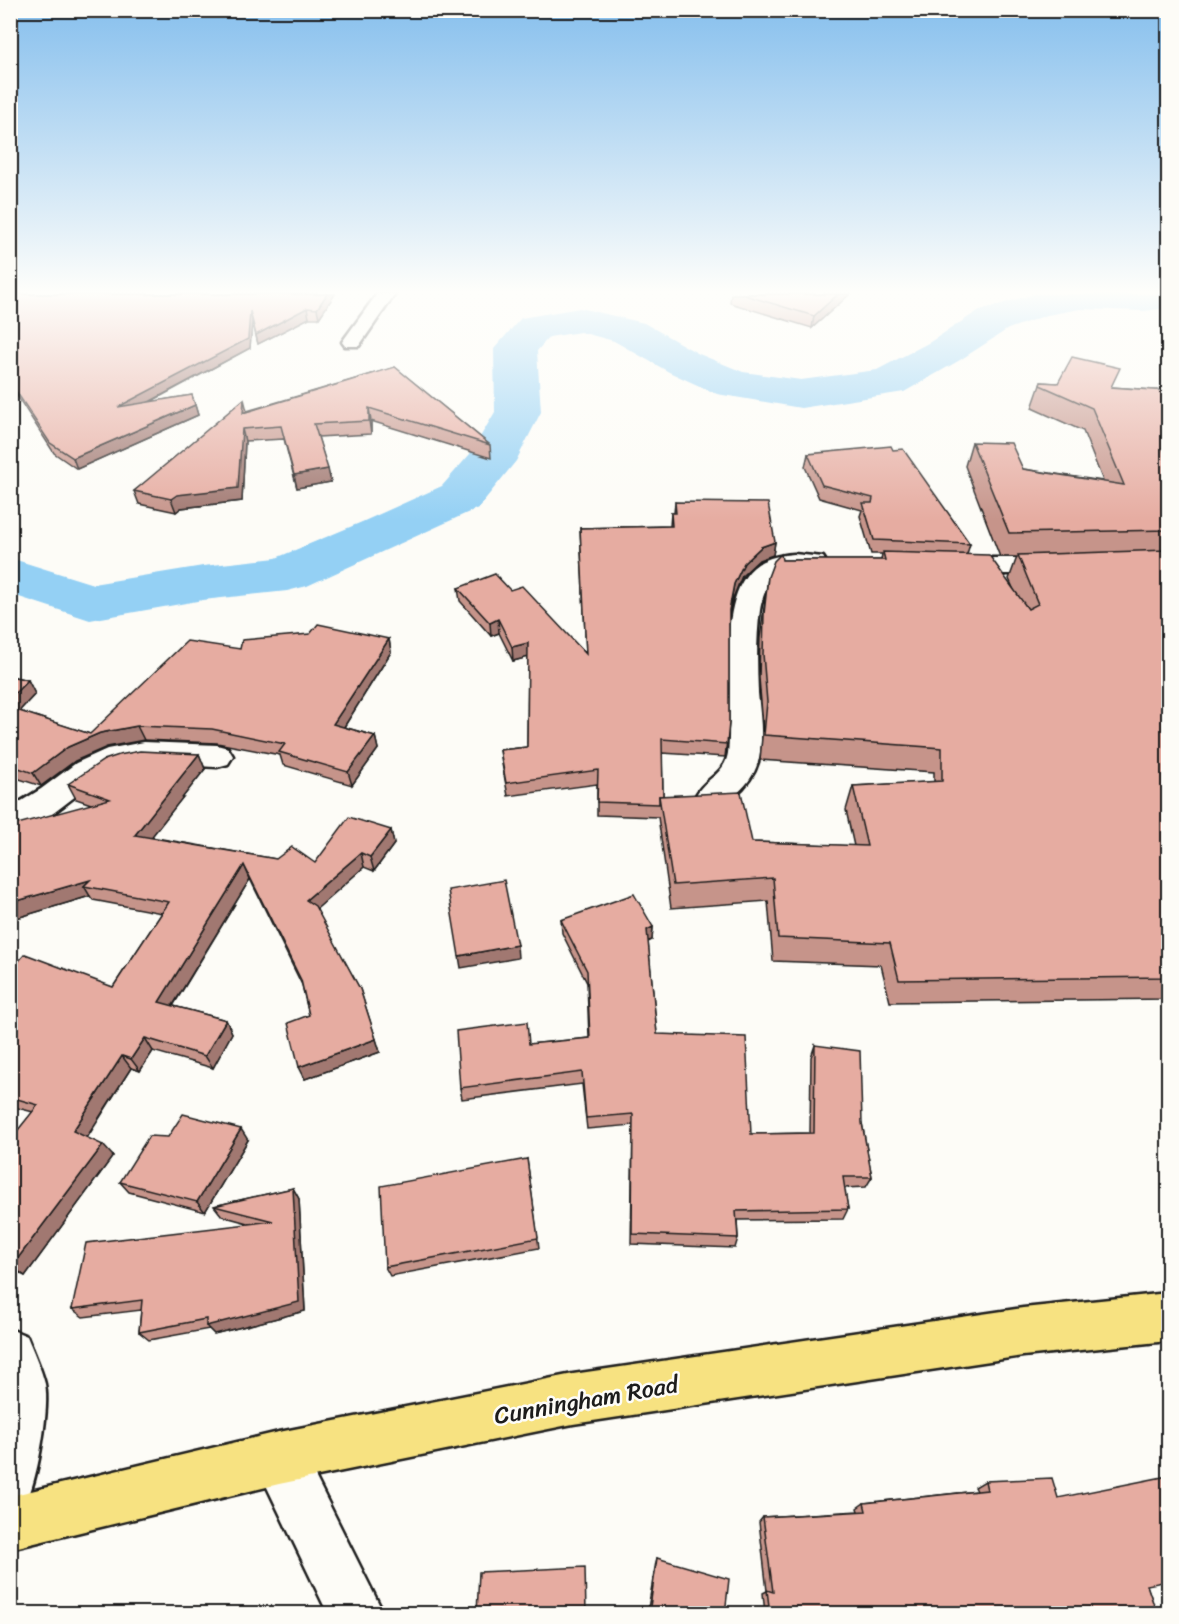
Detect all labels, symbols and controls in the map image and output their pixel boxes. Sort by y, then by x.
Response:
street label: Cunningham Road [491,1363,684,1437]

